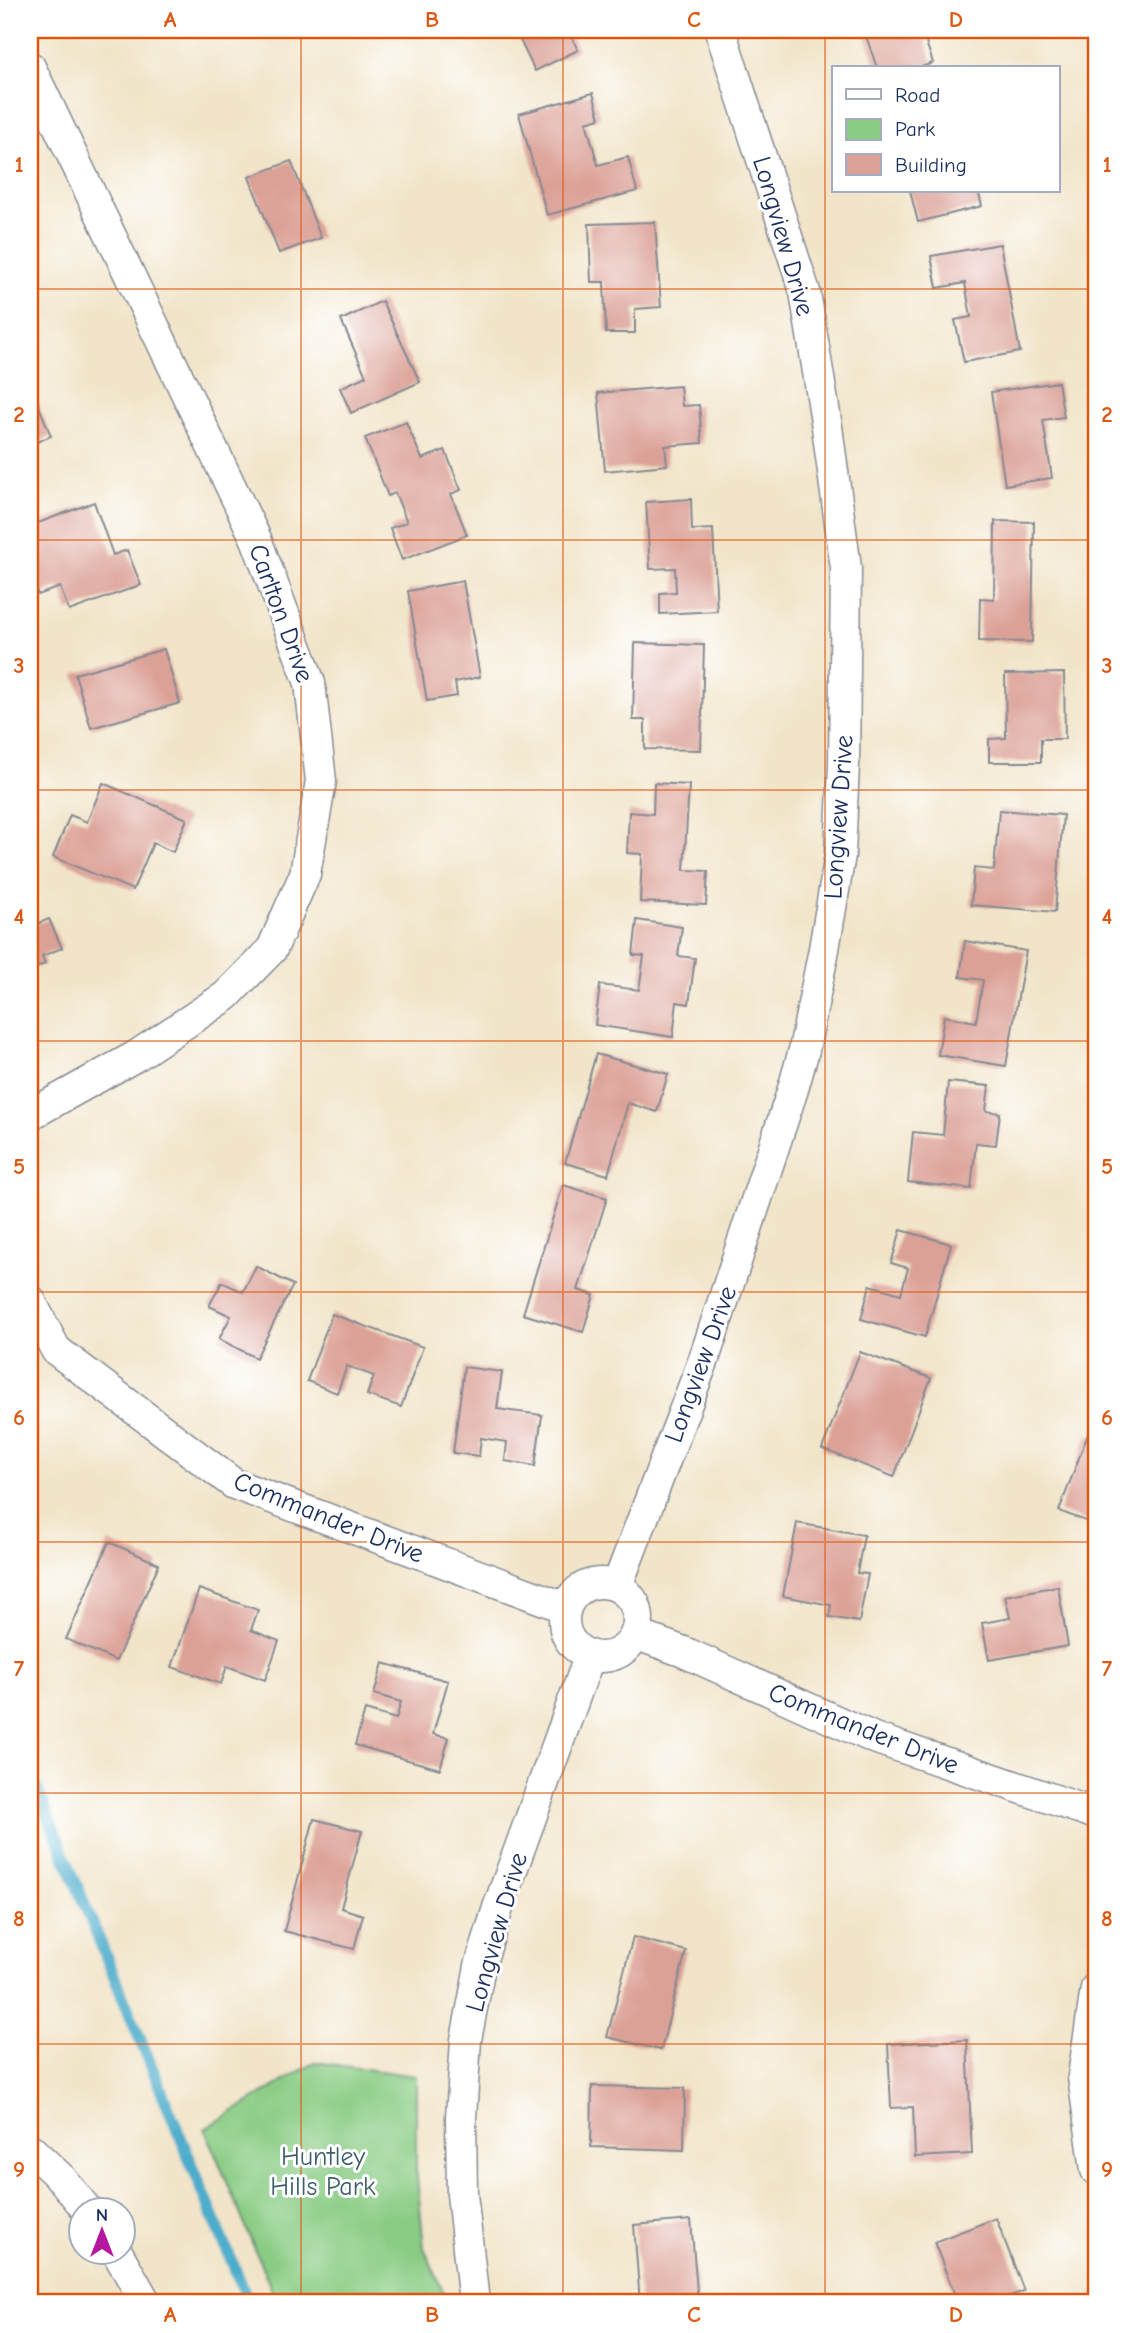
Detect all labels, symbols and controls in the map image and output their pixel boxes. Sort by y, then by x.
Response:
text: A [164,6,177,33]
text: B [425,6,439,33]
text: C [687,6,701,33]
text: D [949,6,963,33]
legend [832,66,1060,192]
text: Road [895,83,940,107]
text: Park [895,117,935,141]
text: 1 [14,151,24,178]
text: 1 [1102,151,1112,178]
street label: Longview Drive [746,153,820,319]
text: Building [895,153,967,177]
text: 2 [13,401,25,428]
text: 2 [1101,401,1113,428]
street label: Carlton Drive [242,540,320,687]
text: 3 [13,652,25,679]
text: 3 [1101,652,1113,679]
street label: Longview Drive [818,734,860,900]
text: 4 [14,903,25,930]
text: 4 [1102,903,1113,930]
text: 5 [13,1153,25,1180]
text: 5 [1101,1153,1113,1180]
street label: Longview Drive [659,1282,743,1447]
text: 6 [13,1404,25,1431]
text: 6 [1101,1404,1113,1431]
street label: Commander Drive [229,1466,428,1570]
text: 7 [14,1655,25,1682]
text: 7 [1102,1655,1113,1682]
street label: Commander Drive [764,1677,963,1781]
street label: Longview Drive [460,1849,534,2015]
text: 8 [13,1905,25,1932]
text: 8 [1101,1905,1113,1932]
park label: Huntley Hills Park [270,2142,376,2202]
text: 9 [13,2156,25,2183]
text: 9 [1101,2156,1113,2183]
north arrow [66,2196,136,2266]
text: N [96,2204,108,2226]
text: A [164,2301,177,2328]
text: B [425,2301,439,2328]
text: C [687,2301,701,2328]
text: D [949,2301,963,2328]

